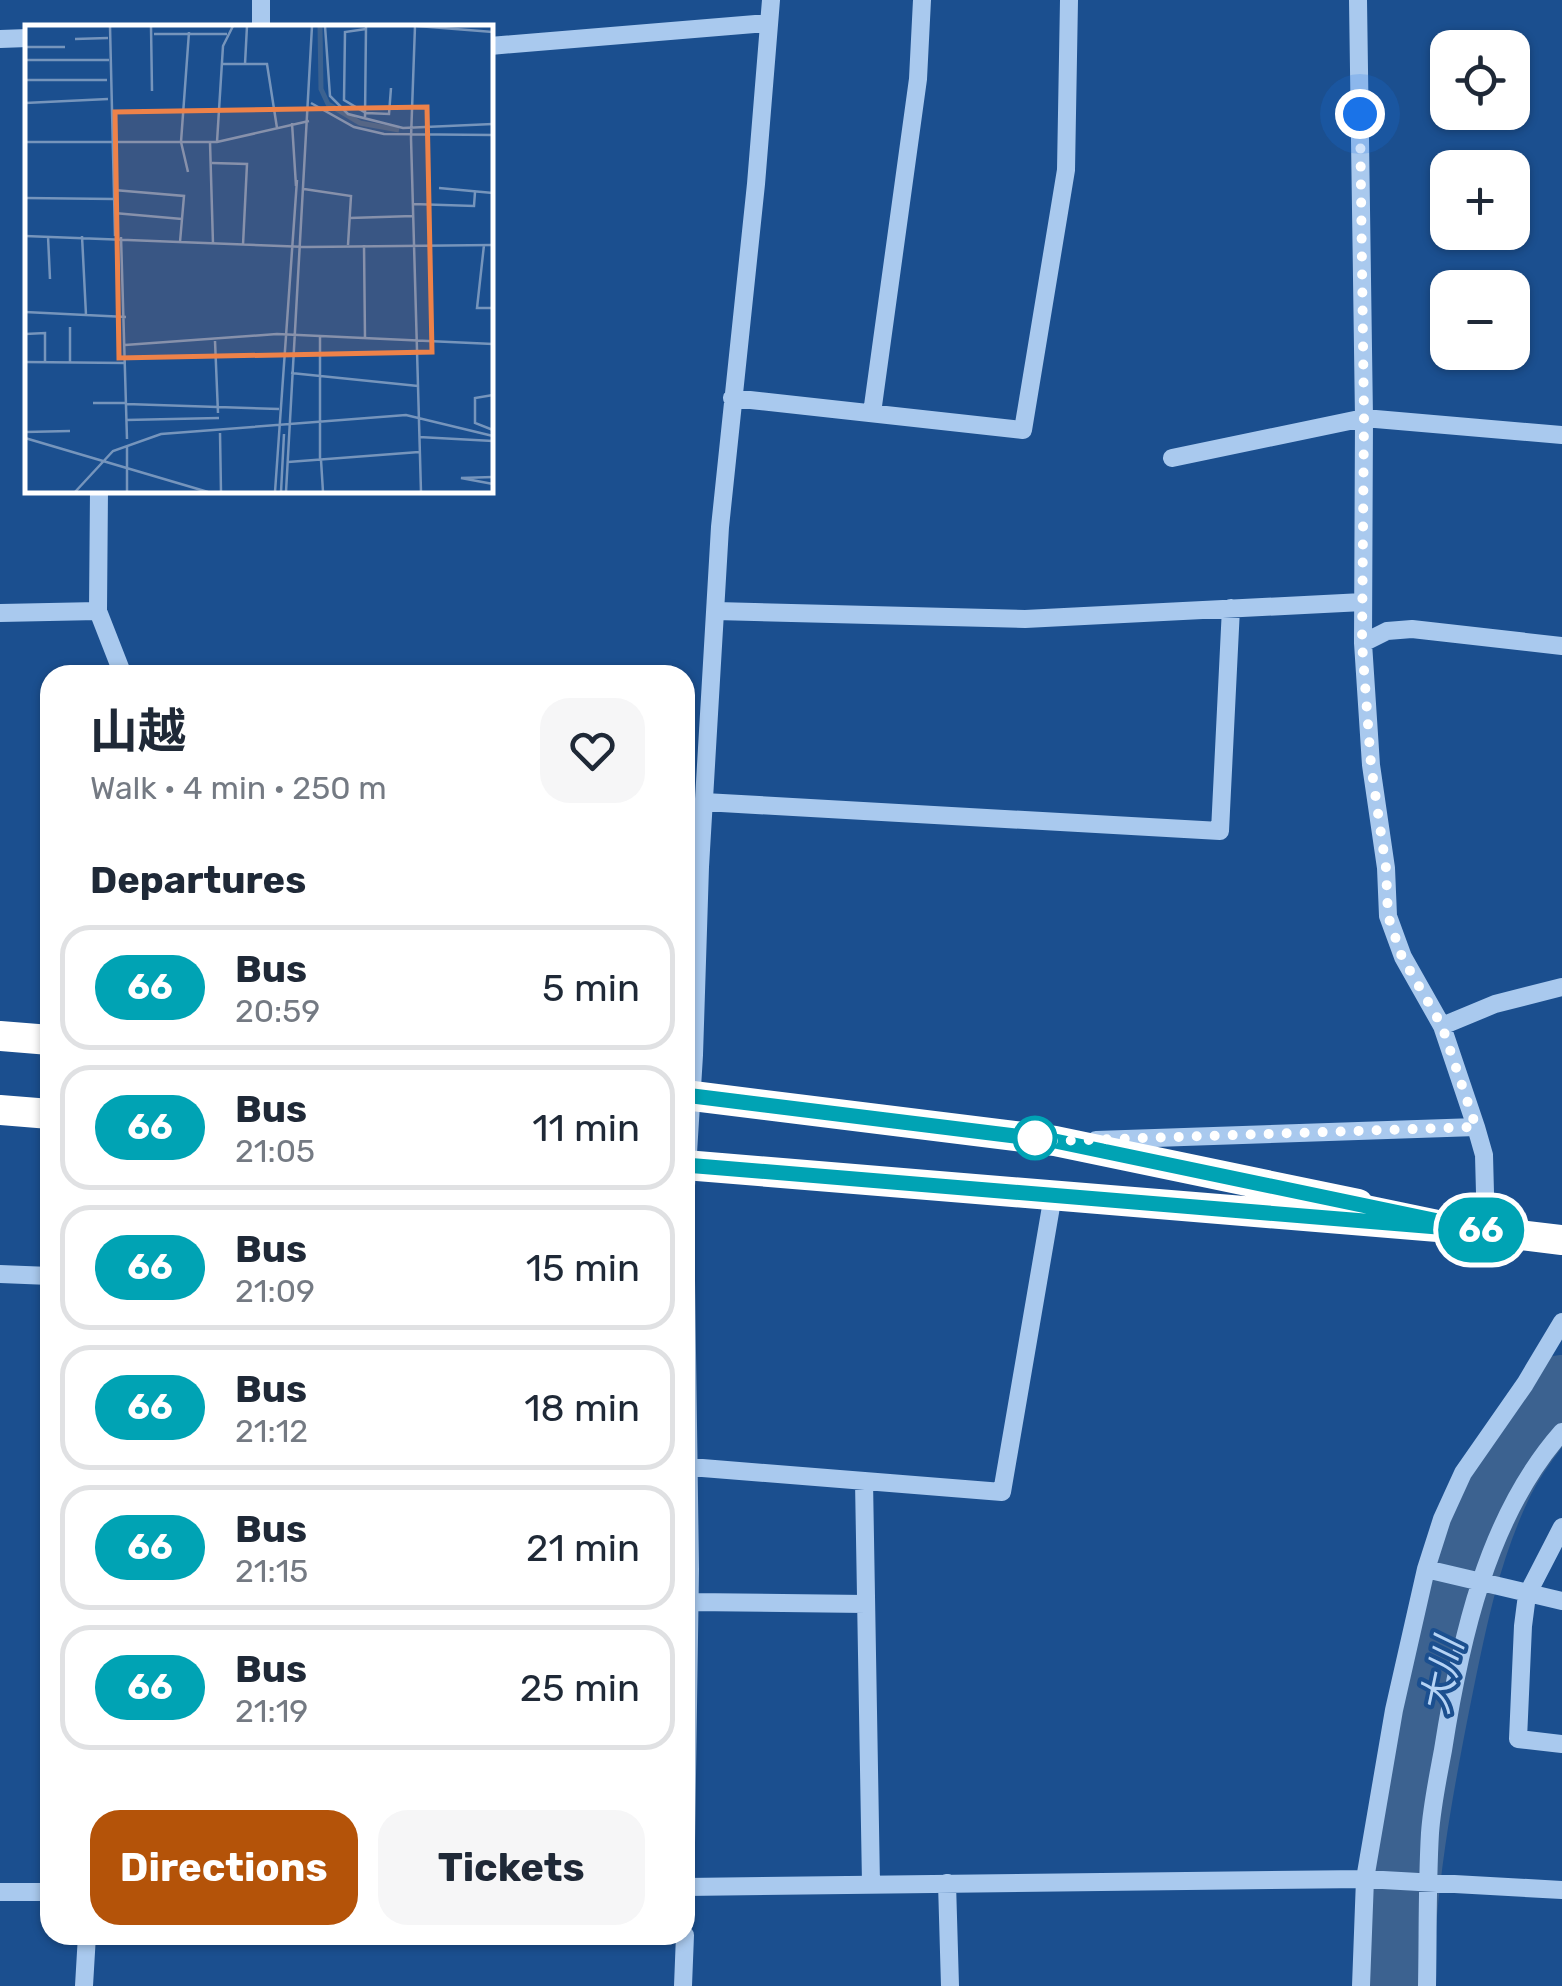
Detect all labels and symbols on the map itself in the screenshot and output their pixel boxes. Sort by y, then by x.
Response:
inset map [25,25,492,492]
your location [1335,89,1385,139]
unlabelled marker [1014,1117,1056,1159]
line badge: 66 [1436,1198,1526,1262]
water label: 大川 [1412,1630,1473,1718]

